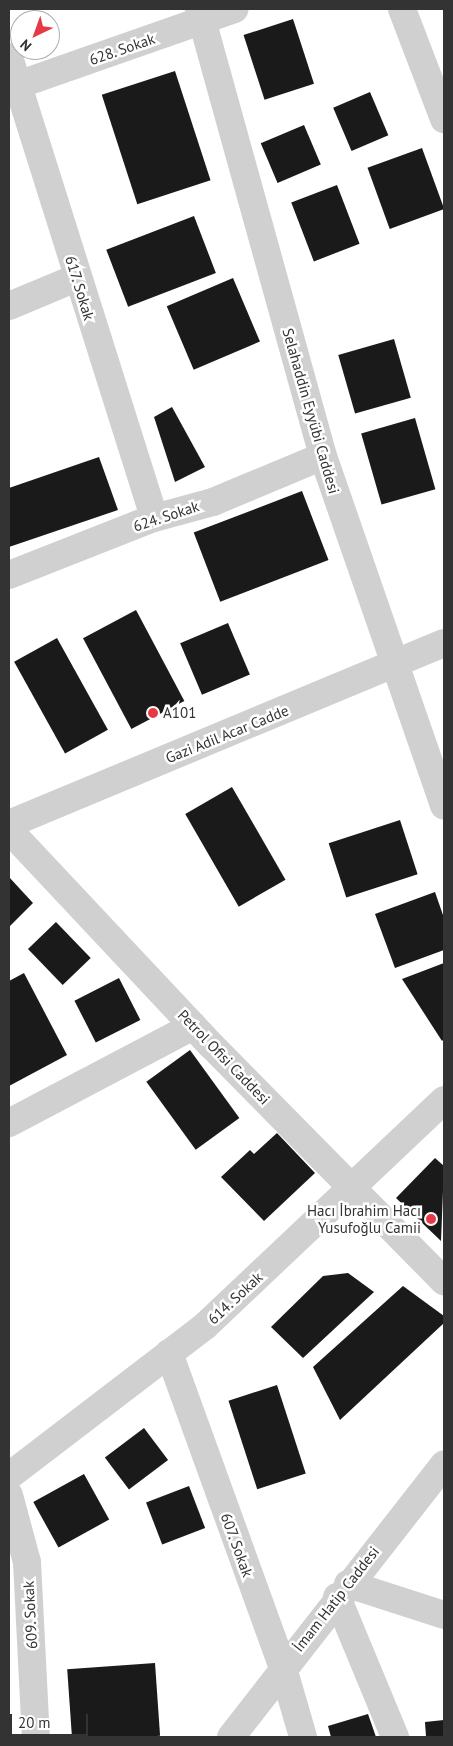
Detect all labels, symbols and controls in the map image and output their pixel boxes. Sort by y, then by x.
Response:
north arrow [10,10,60,60]
street label: 628. Sokak [86,29,158,69]
text: N [16,36,35,55]
street label: 617. Sokak [61,253,99,323]
street label: Selahaddin Eyyübi Caddesi [279,326,343,496]
street label: 624. Sokak [130,497,202,535]
street label: Gazi Adil Acar Cadde [162,701,292,767]
place label: A101 [163,704,196,722]
marker: A101 [147,707,159,719]
street label: Petrol Ofisi Caddesi [174,1006,274,1108]
place label: Hacı İbrahim Hacı Yusufoğlu Camii [307,1201,421,1236]
marker: Hacı İbrahim Hacı Yusufoğlu Camii [425,1213,437,1225]
street label: 614. Sokak [203,1268,267,1328]
street label: 607. Sokak [217,1510,257,1580]
street label: İmam Hatip Caddesi [289,1543,383,1655]
street label: 609. Sokak [19,1580,41,1650]
scale bar [12,1704,90,1736]
text: 20 m [18,1713,51,1732]

